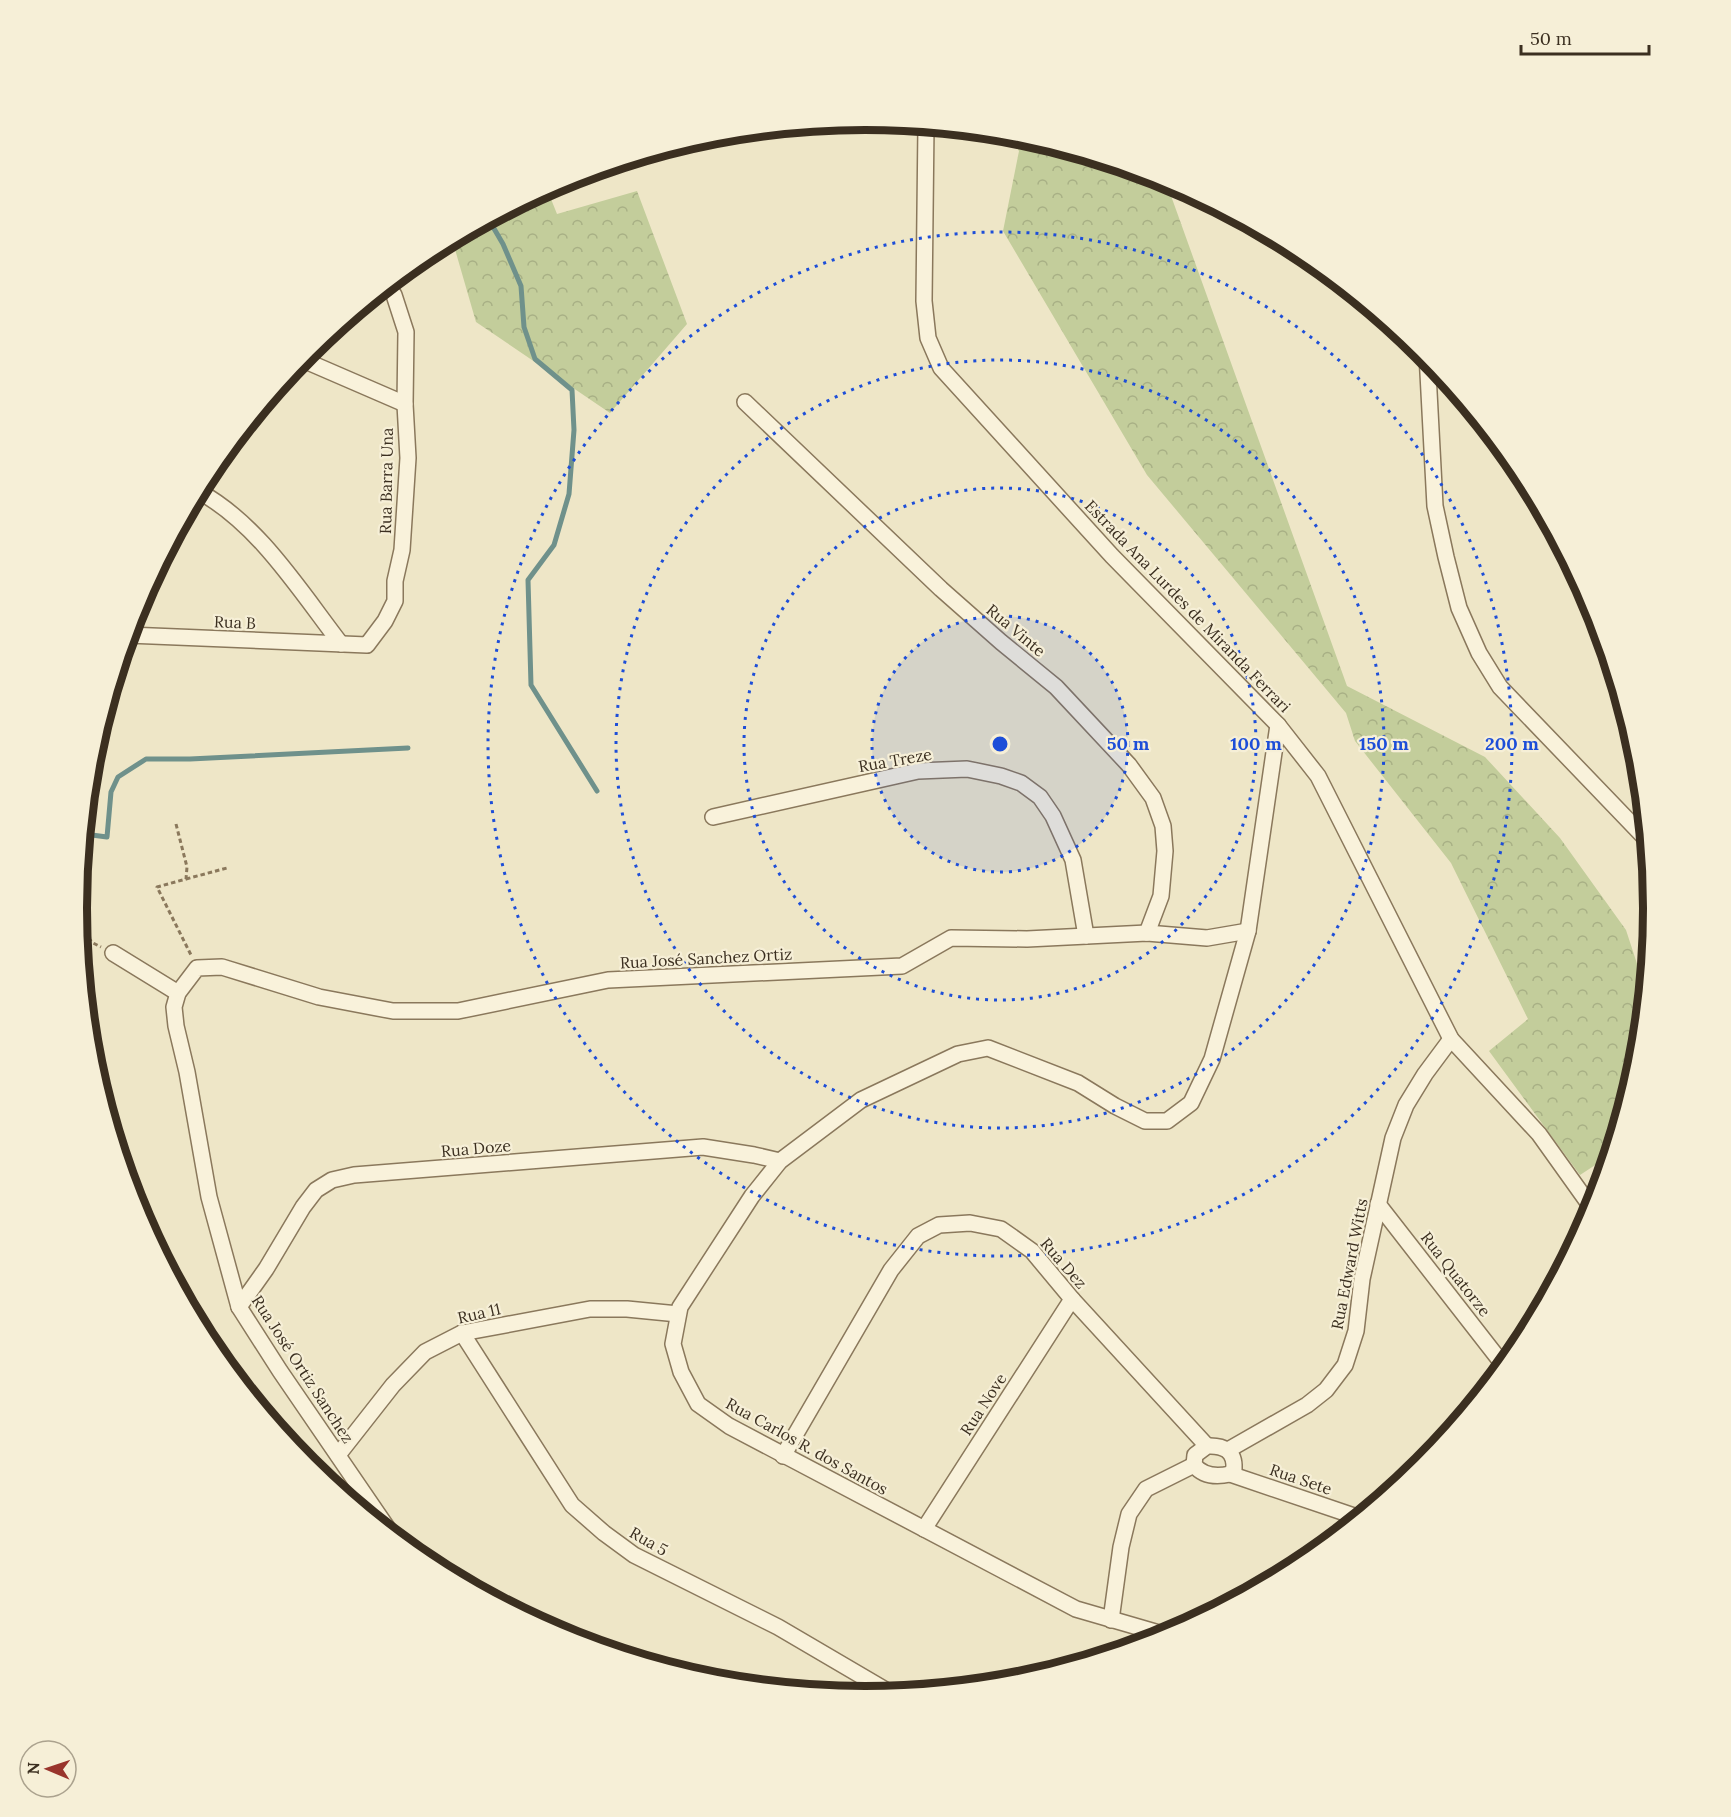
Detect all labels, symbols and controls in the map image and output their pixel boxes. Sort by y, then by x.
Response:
scale bar [1521,18,1648,56]
text: 50 m [1530,27,1572,50]
street label: Rua Barra Una [375,428,397,534]
street label: Estrada Ana Lurdes de Miranda Ferrari [1081,496,1295,716]
street label: Rua Vinte [982,599,1050,661]
street label: Rua B [214,611,256,633]
text: 50 m [1107,732,1150,755]
text: 100 m [1230,732,1282,755]
text: 150 m [1359,732,1409,755]
text: 200 m [1485,732,1539,755]
centre of rings [990,734,1010,754]
street label: Rua Treze [857,744,934,776]
street label: Rua José Sanchez Ortiz [619,944,793,972]
street label: Rua Doze [440,1135,512,1161]
street label: Rua Edward Witts [1326,1197,1372,1331]
street label: Rua Quatorze [1417,1228,1495,1320]
street label: Rua Dez [1036,1233,1092,1293]
street label: Rua José Ortiz Sanchez [248,1291,358,1447]
street label: Rua 11 [455,1298,503,1328]
street label: Rua Nove [956,1369,1011,1439]
street label: Rua Carlos R. dos Santos [722,1393,892,1499]
street label: Rua Sete [1267,1459,1335,1499]
street label: Rua 5 [626,1522,672,1560]
north arrow [18,1739,78,1799]
text: N [23,1762,43,1775]

